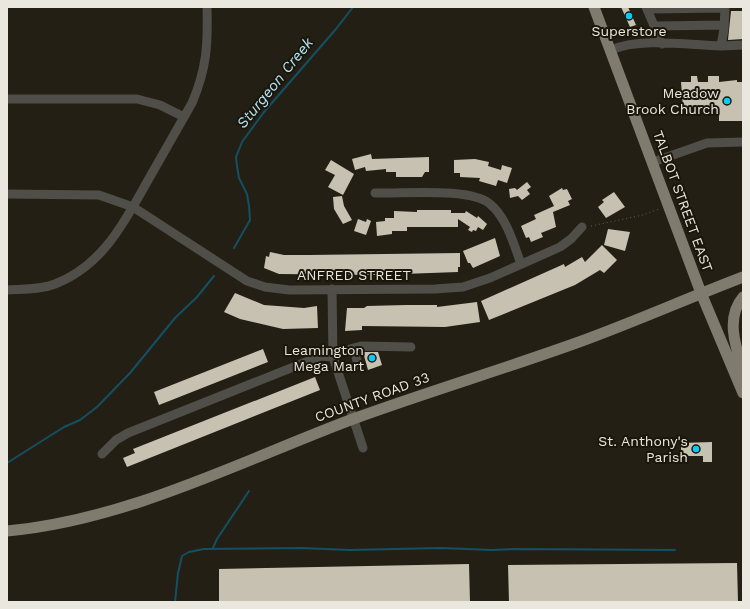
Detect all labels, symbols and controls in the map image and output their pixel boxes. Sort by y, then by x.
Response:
marker: Superstore [624,11,634,21]
place label: Superstore [591,23,667,39]
water label: Sturgeon Creek [233,33,318,132]
place label: Meadow Brook Church [626,85,719,117]
marker: Meadow Brook Church [722,96,732,106]
street label: TALBOT STREET EAST [650,128,716,274]
street label: ANFRED STREET [297,267,411,283]
place label: Leamington Mega Mart [284,342,364,374]
marker: Leamington Mega Mart [367,353,377,363]
street label: COUNTY ROAD 33 [313,369,431,425]
place label: St. Anthony's Parish [598,433,688,465]
marker: St. Anthony's Parish [691,444,701,454]

